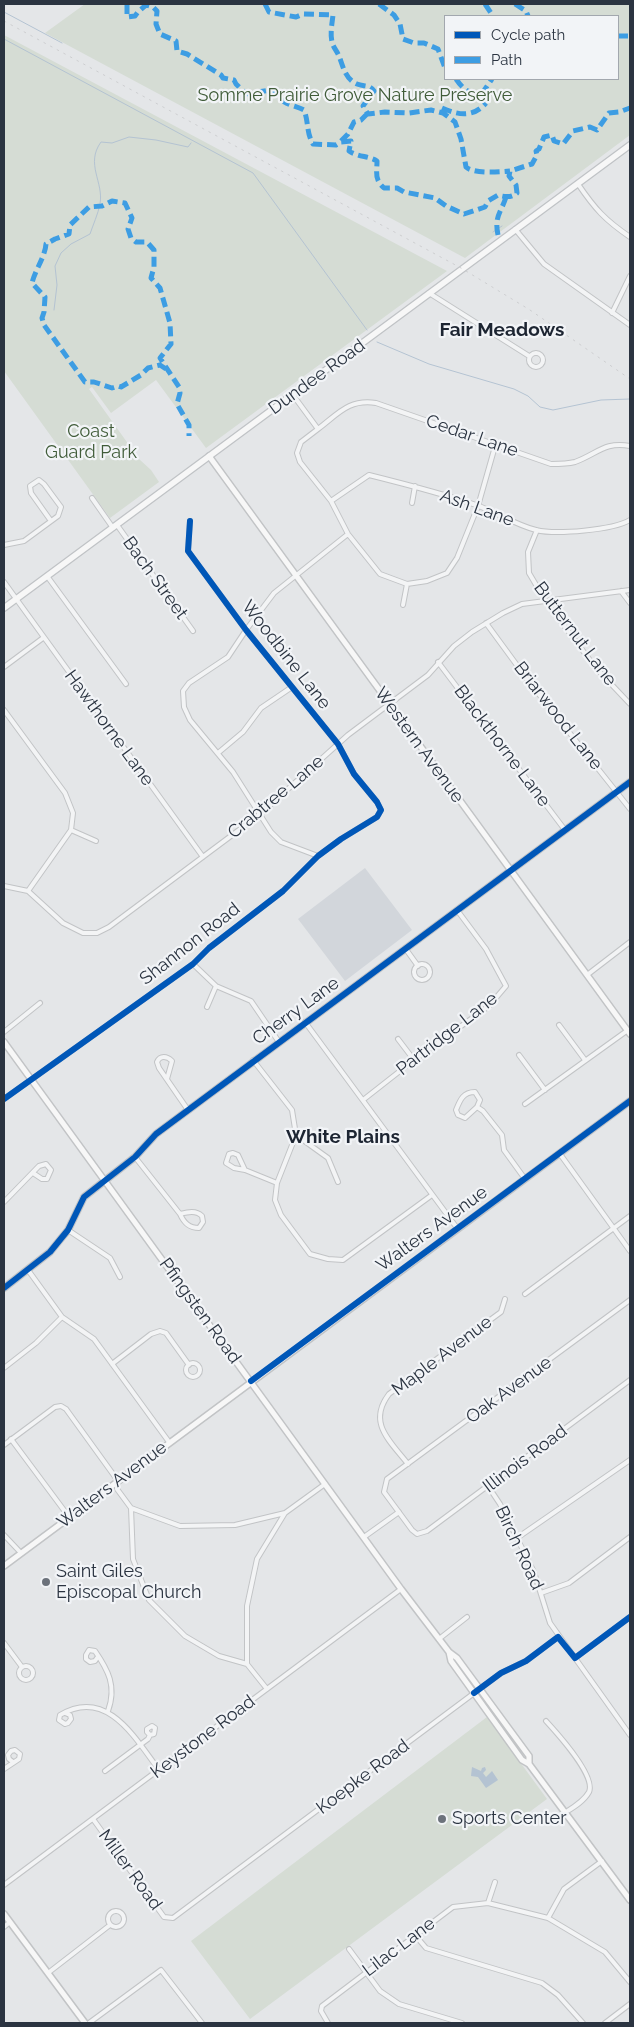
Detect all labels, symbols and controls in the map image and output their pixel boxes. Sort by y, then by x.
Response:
legend [444,15,619,80]
text: Cycle path [491,26,565,44]
text: Path [491,51,522,69]
park label: Somme Prairie Grove Nature Preserve [198,85,512,107]
district label: Fair Meadows [440,319,564,341]
street label: Dundee Road [264,335,370,419]
street label: Cedar Lane [423,410,521,462]
park label: Coast Guard Park [45,421,137,464]
street label: Ash Lane [437,485,517,531]
street label: Bach Street [118,533,192,623]
street label: Butternut Lane [529,578,621,690]
street label: Woodbine Lane [237,596,335,714]
street label: Briarwood Lane [509,658,607,774]
street label: Hawthorne Lane [60,666,158,790]
street label: Blackthorne Lane [449,681,555,811]
street label: Western Avenue [370,683,468,807]
street label: Crabtree Lane [224,751,328,843]
street label: Shannon Road [136,898,244,990]
street label: Cherry Lane [248,972,344,1050]
street label: Partridge Lane [392,988,502,1080]
district label: White Plains [286,1126,400,1148]
street label: Walters Avenue [372,1182,492,1276]
street label: Pfingsten Road [154,1254,246,1368]
street label: Maple Avenue [388,1311,496,1401]
street label: Oak Avenue [462,1352,556,1428]
street label: Illinois Road [479,1420,571,1498]
street label: Walters Avenue [53,1437,171,1533]
street label: Birch Road [490,1503,548,1593]
place label: Saint Giles Episcopal Church [56,1561,201,1604]
marker: Saint Giles Episcopal Church [40,1576,52,1588]
street label: Keystone Road [147,1691,259,1783]
street label: Koepke Road [312,1735,414,1819]
place label: Sports Center [452,1808,566,1830]
marker: Sports Center [436,1813,448,1825]
street label: Miller Road [94,1826,166,1914]
street label: Lilac Lane [359,1913,439,1981]

